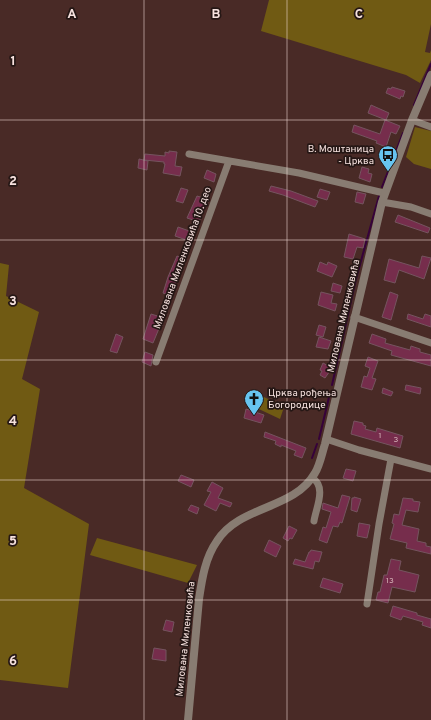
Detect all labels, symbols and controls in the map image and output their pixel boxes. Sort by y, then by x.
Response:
text: A [67,7,77,23]
text: B [212,7,221,23]
text: C [355,7,363,23]
text: 1 [10,54,16,70]
place label: В. Моштаница - Црква [308,143,374,168]
bus stop icon: В. Моштаница - Црква [377,144,399,172]
text: 2 [9,174,17,190]
street label: Милована Миленковића 10. део [151,185,215,331]
street label: Милована Миленковића [325,258,363,374]
text: 3 [9,294,17,310]
place label: Црква рођења Богородице [268,387,336,412]
church icon: Црква рођења Богородице [243,388,265,416]
text: 4 [9,414,17,430]
house number: 1 [379,431,381,441]
house number: 3 [394,435,399,445]
text: 5 [9,534,17,550]
house number: 13 [386,576,394,586]
street label: Милована Миленковића [173,581,199,697]
text: 6 [9,654,17,670]

